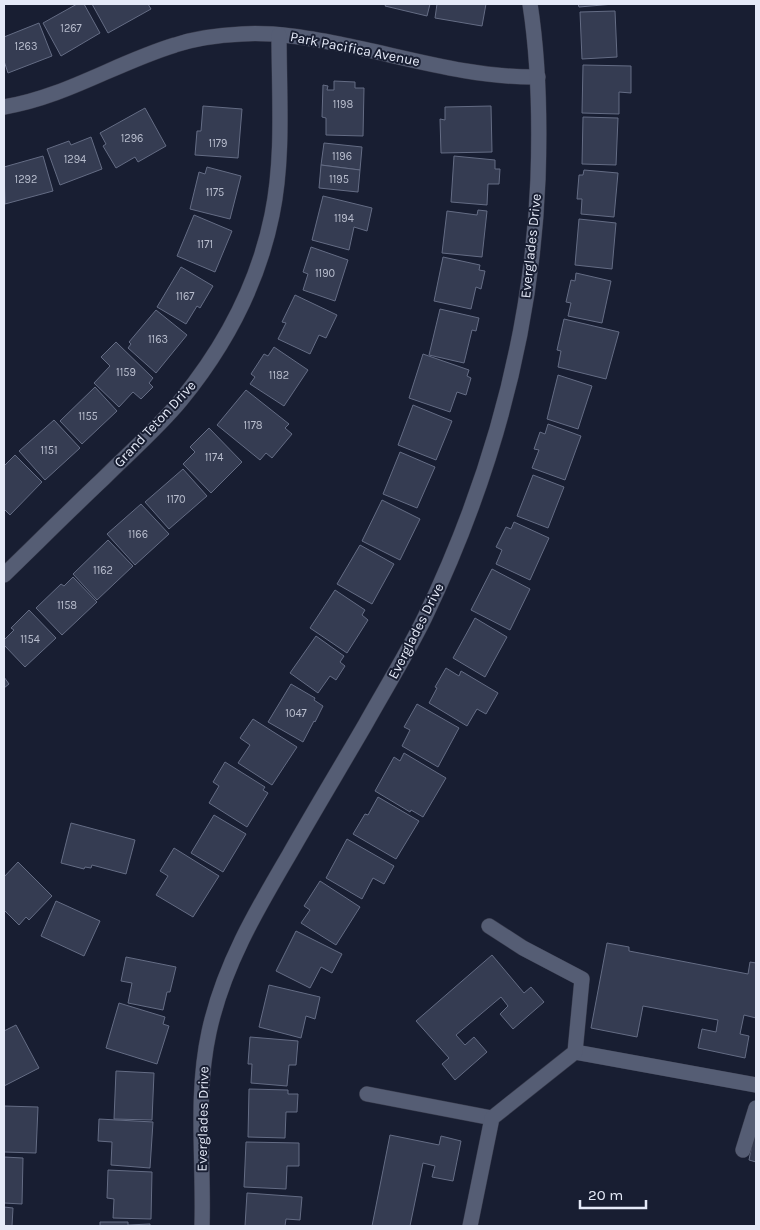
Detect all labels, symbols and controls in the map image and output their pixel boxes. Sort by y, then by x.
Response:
house number: 1267 [60,22,82,35]
street label: Park Pacifica Avenue [289,28,421,70]
house number: 1263 [15,40,37,53]
house number: 1198 [333,98,353,111]
house number: 1296 [121,132,143,145]
house number: 1179 [209,137,227,150]
house number: 1196 [332,150,352,163]
house number: 1294 [64,153,86,166]
house number: 1292 [15,173,37,186]
house number: 1195 [329,173,349,186]
house number: 1175 [206,186,224,199]
street label: Everglades Drive [517,193,545,299]
house number: 1194 [334,212,354,225]
house number: 1171 [197,238,213,251]
house number: 1190 [315,267,335,280]
house number: 1167 [176,290,194,303]
house number: 1163 [148,333,168,346]
house number: 1159 [116,366,136,379]
house number: 1182 [269,369,289,382]
street label: Grand Teton Drive [110,377,200,471]
house number: 1155 [78,410,98,423]
house number: 1178 [243,419,263,432]
house number: 1151 [40,444,58,457]
house number: 1174 [205,451,223,464]
house number: 1170 [167,493,185,506]
house number: 1166 [128,528,148,541]
house number: 1162 [93,564,113,577]
street label: Everglades Drive [385,580,447,682]
house number: 1158 [57,599,77,612]
house number: 1154 [20,633,40,646]
house number: 1047 [285,707,307,720]
street label: Everglades Drive [194,1066,212,1172]
scale bar [580,1178,646,1210]
text: 20 m [588,1186,623,1204]

